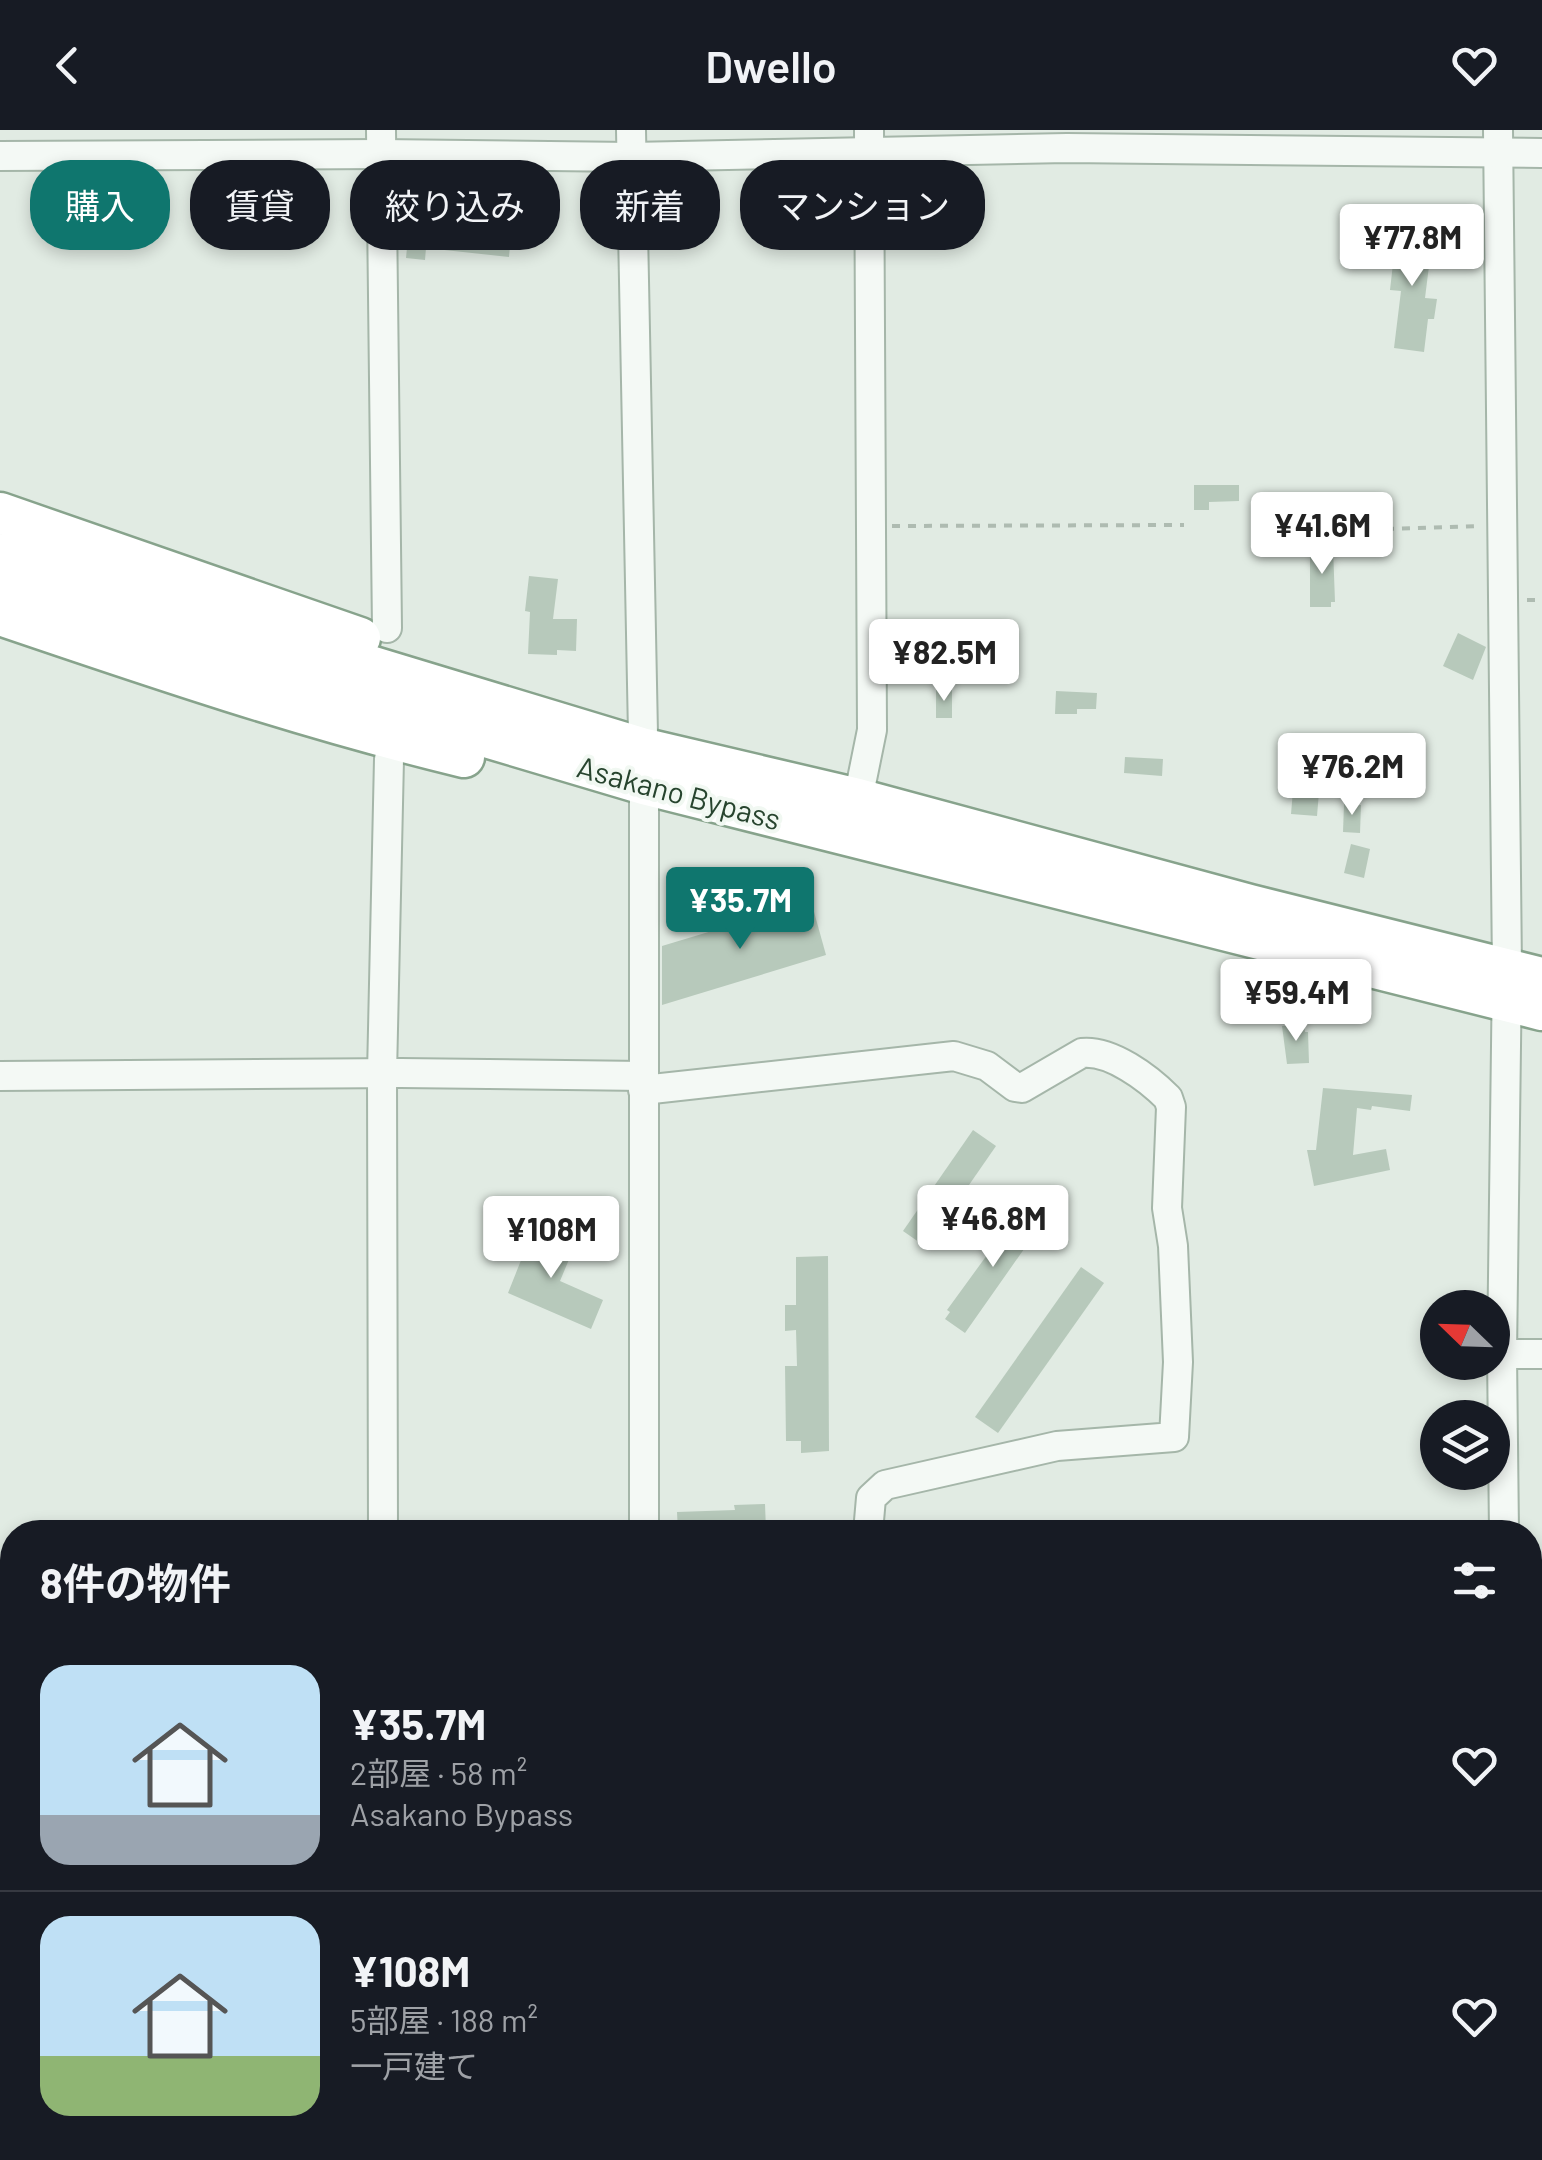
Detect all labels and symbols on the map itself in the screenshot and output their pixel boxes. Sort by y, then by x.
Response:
pin: ¥77.8M [1331,204,1493,289]
pin: ¥41.6M [1241,492,1403,577]
pin: ¥82.5M [863,619,1025,704]
pin: ¥76.2M [1271,733,1433,818]
street label: Asakano Bypass [573,748,785,836]
pin: ¥35.7M [659,867,821,952]
pin: ¥59.4M [1215,959,1377,1044]
pin: ¥46.8M [912,1185,1074,1270]
pin: ¥108M [481,1196,621,1281]
north arrow [1420,1290,1510,1380]

